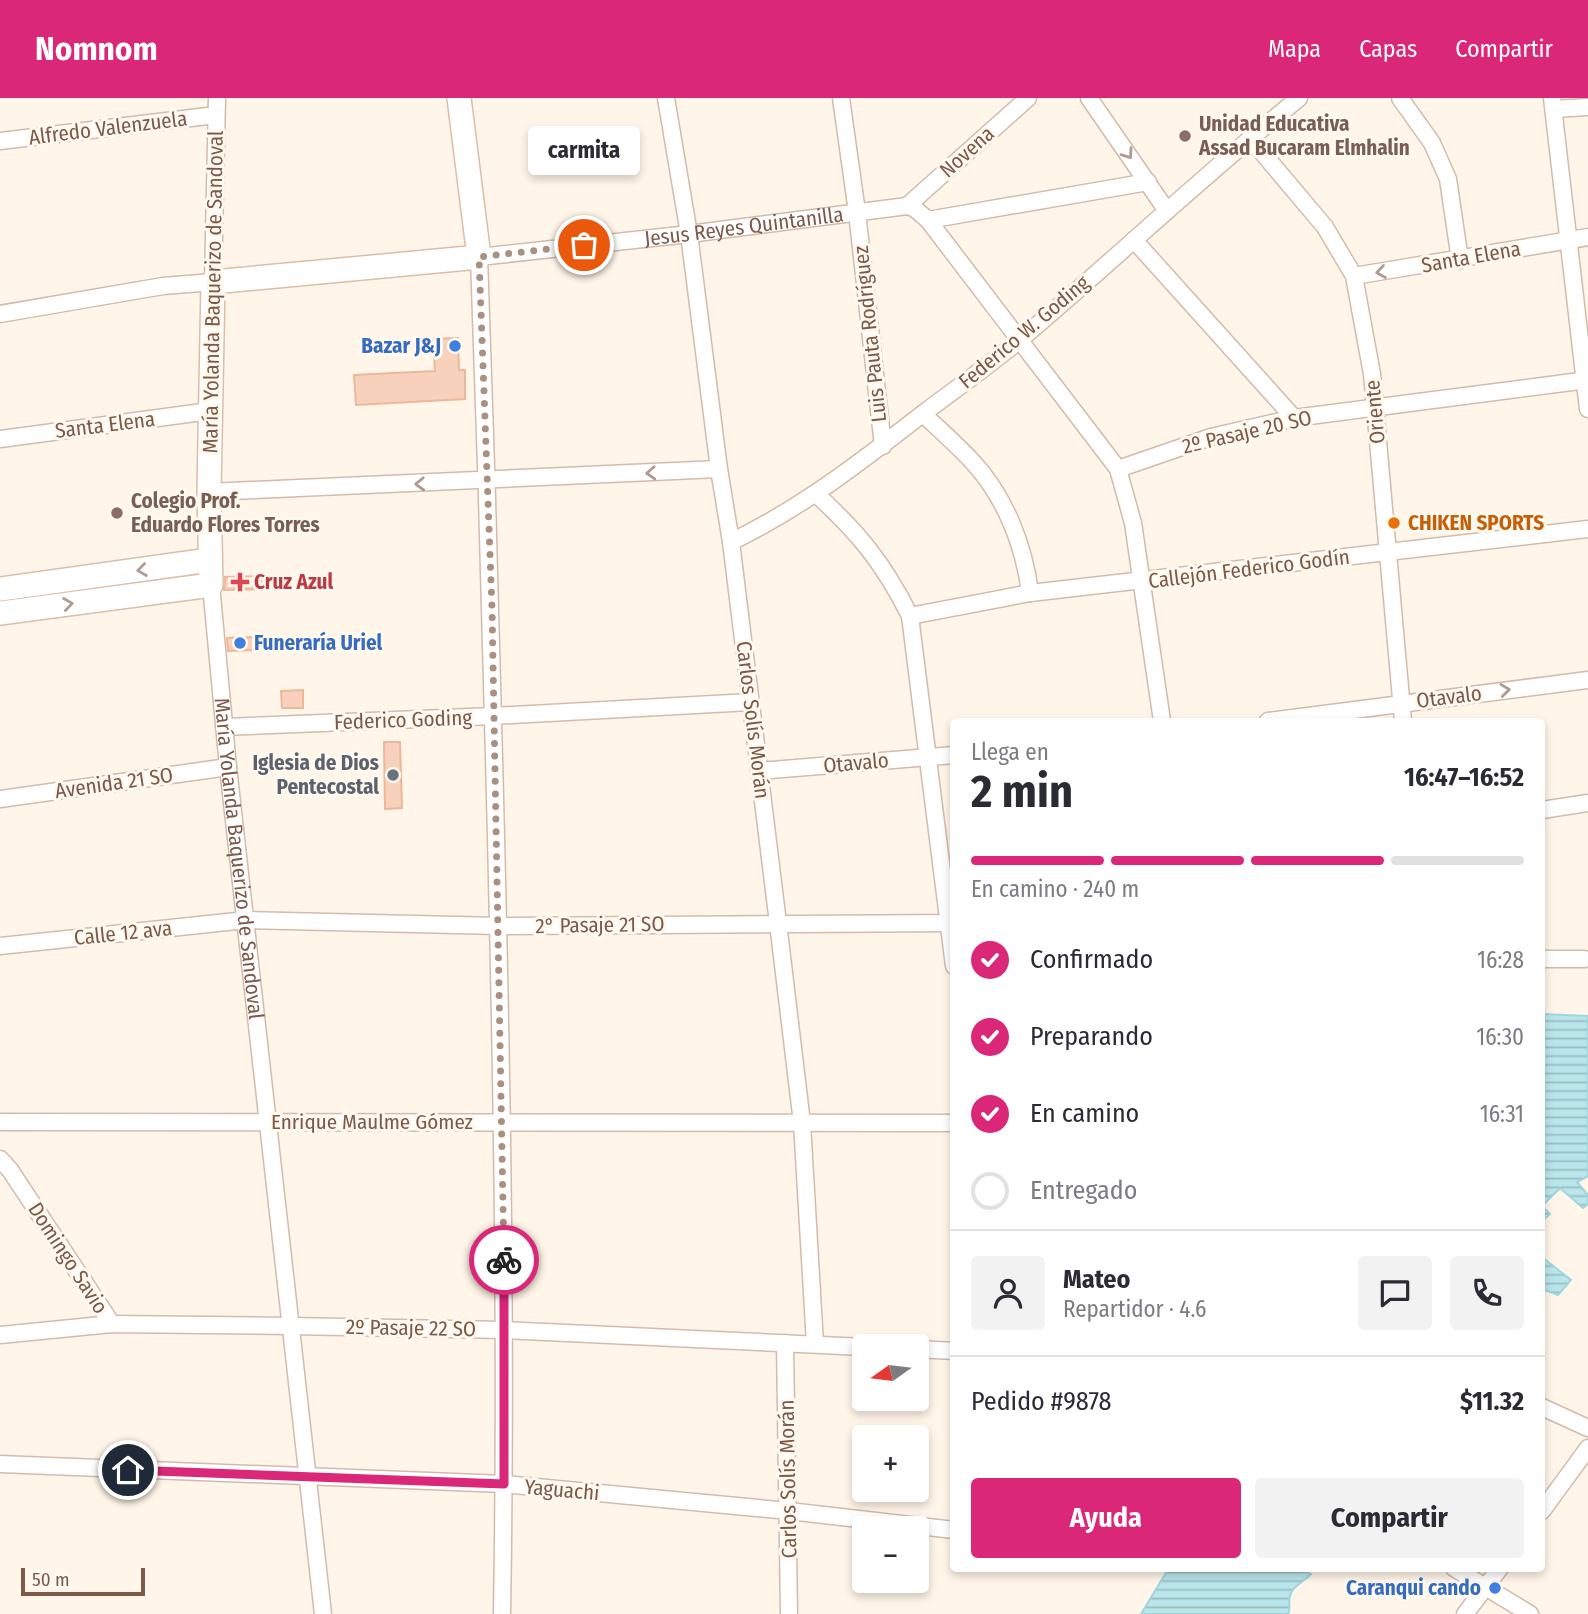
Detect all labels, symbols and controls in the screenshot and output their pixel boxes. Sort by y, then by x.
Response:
text: Nomnom [35,29,158,69]
text: Mapa [1268,35,1321,63]
text: Capas [1359,35,1417,63]
text: Compartir [1455,35,1553,63]
street label: Alfredo Valenzuela [27,105,189,151]
place label: Unidad Educativa Assad Bucaram Elmhalin [1198,111,1410,161]
street label: Novena [934,121,1000,183]
callout: carmita [528,126,640,175]
marker: Unidad Educativa Assad Bucaram Elmhalin [1177,128,1193,144]
street label: María Yolanda Baquerizo de Sandoval [197,130,229,454]
text: carmita [548,136,620,164]
one-way arrow [1120,146,1132,159]
street label: Jesus Reyes Quintanilla [643,201,845,252]
pin [554,215,614,275]
icon: bag [565,226,603,264]
street label: Santa Elena [1419,235,1523,279]
street label: Luis Pauta Rodríguez [848,244,892,424]
one-way arrow [1375,264,1387,279]
street label: Federico W. Goding [953,270,1095,394]
place label: Bazar J&J [361,333,441,359]
marker: Bazar J&J [447,338,463,354]
street label: Oriente [1359,379,1391,445]
street label: 2º Pasaje 20 SO [1180,404,1314,460]
street label: Santa Elena [53,406,157,444]
one-way arrow [645,465,656,480]
one-way arrow [414,476,425,491]
place label: Colegio Prof. Eduardo Flores Torres [131,488,320,538]
marker: Colegio Prof. Eduardo Flores Torres [109,505,125,521]
place label: CHIKEN SPORTS [1408,510,1544,536]
marker: CHIKEN SPORTS [1386,515,1402,531]
street label: Callejón Federico Godín [1147,544,1351,594]
one-way arrow [136,562,148,577]
place label: Cruz Azul [254,569,333,595]
marker: Cruz Azul [232,574,248,590]
one-way arrow [62,596,74,611]
place label: Funeraría Uriel [254,630,383,656]
marker: Funeraría Uriel [232,635,248,651]
street label: Carlos Solís Morán [730,640,776,800]
street label: Otavalo [1415,680,1483,714]
one-way arrow [1500,682,1511,697]
street label: María Yolanda Baquerizo de Sandoval [209,697,269,1021]
street label: Federico Goding [333,705,473,735]
text: Llega en [971,738,1049,766]
street label: Otavalo [822,747,890,779]
place label: Iglesia de Dios Pentecostal [252,750,379,800]
street label: Avenida 21 SO [53,762,175,804]
text: 16:47–16:52 [1404,762,1524,793]
text: 2 min [971,764,1073,819]
marker: Iglesia de Dios Pentecostal [385,767,401,783]
text: En camino · 240 m [971,875,1139,903]
street label: 2° Pasaje 21 SO [535,911,665,939]
street label: Calle 12 ava [73,915,173,951]
icon: check [971,941,1009,979]
text: Confirmado [1030,944,1153,975]
text: 16:28 [1477,946,1524,974]
icon: check [971,1018,1009,1056]
text: Preparando [1030,1021,1153,1052]
text: 16:30 [1476,1023,1524,1051]
icon: check [971,1095,1009,1133]
text: En camino [1030,1098,1139,1129]
text: 16:31 [1480,1100,1524,1128]
street label: Enrique Maulme Gómez [271,1109,473,1135]
text: Entregado [1030,1175,1137,1206]
street label: Domingo Savio [22,1198,114,1318]
courier [469,1225,539,1295]
icon: bike [485,1241,523,1279]
button: person [971,1256,1045,1330]
button: chat [1358,1256,1432,1330]
button: phone [1450,1256,1524,1330]
text: Mateo [1063,1264,1130,1295]
text: Repartidor · 4.6 [1063,1295,1207,1323]
street label: 2º Pasaje 22 SO [346,1314,476,1342]
north arrow [852,1334,929,1410]
map controls [852,1334,929,1593]
text: Pedido #9878 [971,1386,1111,1417]
text: $11.32 [1460,1386,1524,1417]
street label: Carlos Solís Morán [774,1399,802,1559]
button: + [852,1425,929,1502]
pin [98,1440,158,1500]
icon: home [109,1451,147,1489]
street label: Yaguachi [523,1474,601,1506]
button: Ayuda [971,1478,1241,1558]
button: Compartir [1255,1478,1524,1558]
button: − [852,1516,929,1593]
scale bar [21,1565,145,1597]
text: 50 m [32,1568,70,1591]
place label: Caranqui cando [1346,1575,1481,1601]
marker: Caranqui cando [1487,1580,1503,1596]

